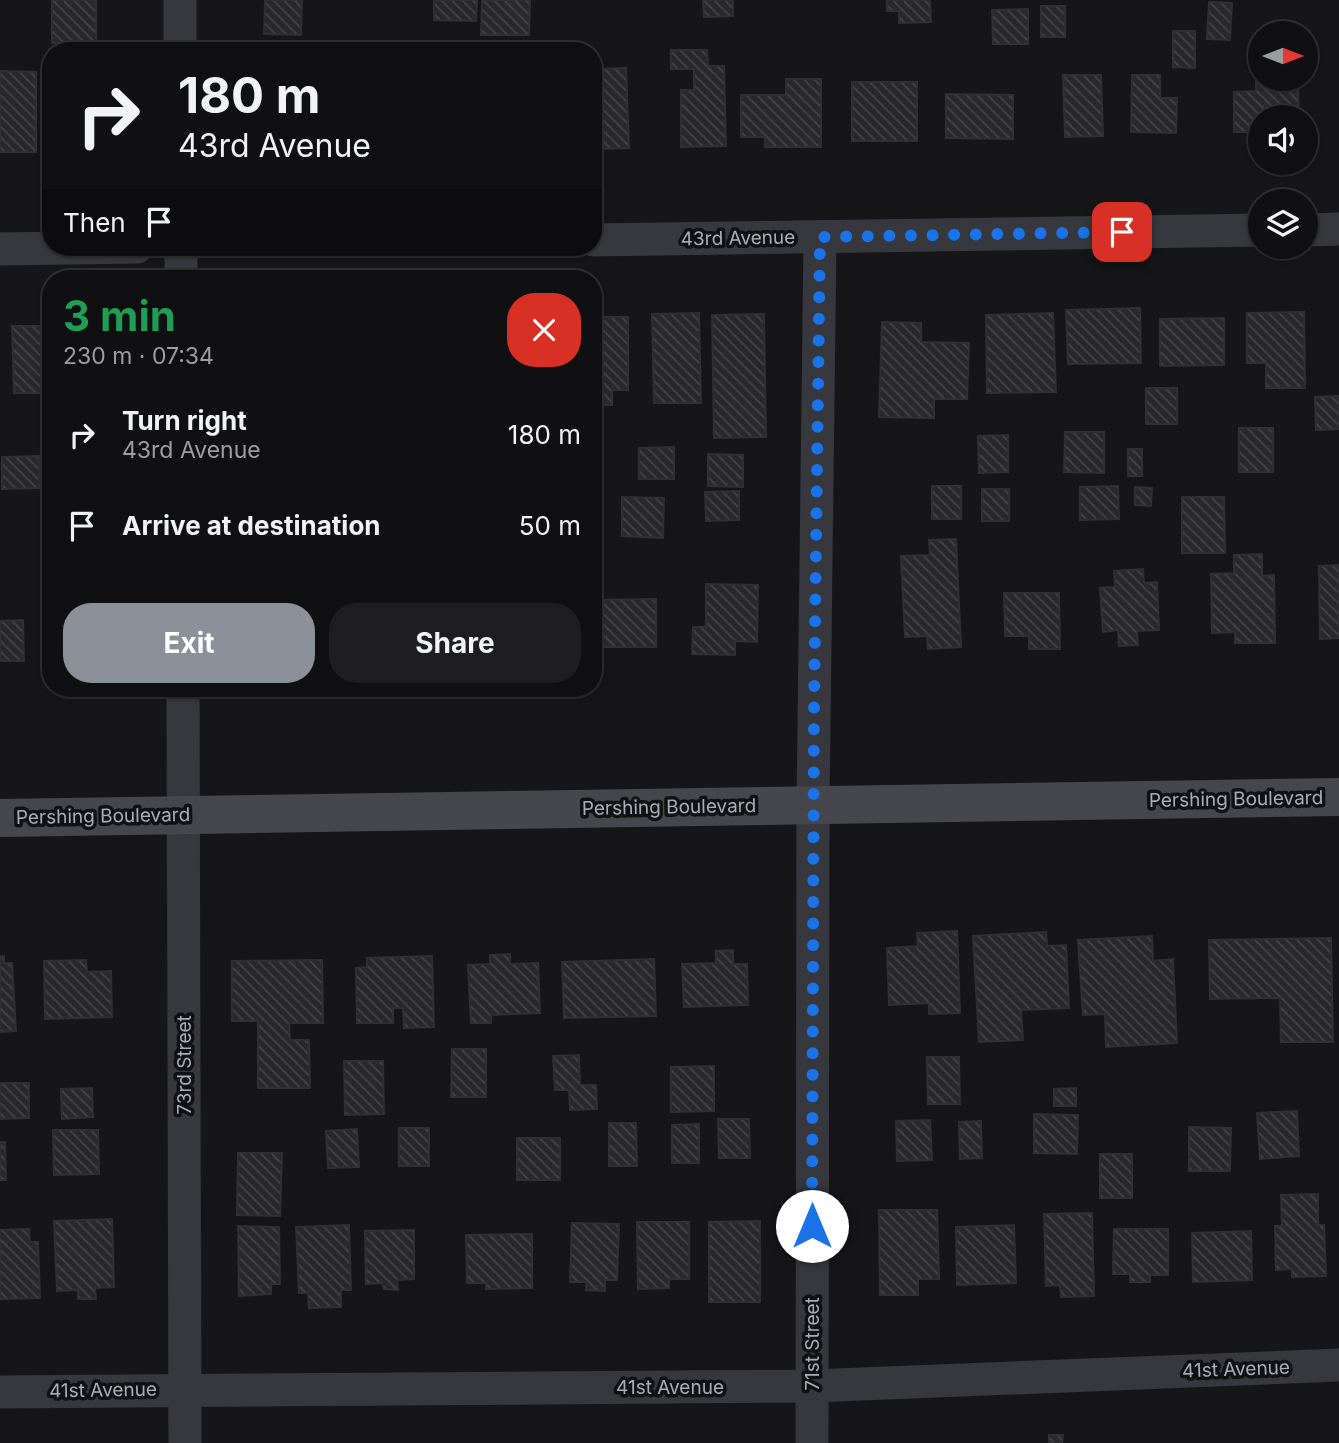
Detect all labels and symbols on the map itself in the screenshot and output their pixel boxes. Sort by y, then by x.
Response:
north arrow [1248,21,1318,91]
pin [1092,202,1152,262]
street label: 43rd Avenue [681,226,795,250]
street label: Pershing Boulevard [1149,786,1323,812]
street label: Pershing Boulevard [582,794,756,820]
street label: Pershing Boulevard [16,803,190,829]
street label: 73rd Street [173,1015,196,1115]
position arrow [775,1189,849,1263]
street label: 71st Street [801,1297,824,1391]
street label: 41st Avenue [1182,1356,1290,1382]
street label: 41st Avenue [616,1376,724,1399]
street label: 41st Avenue [49,1378,157,1402]

